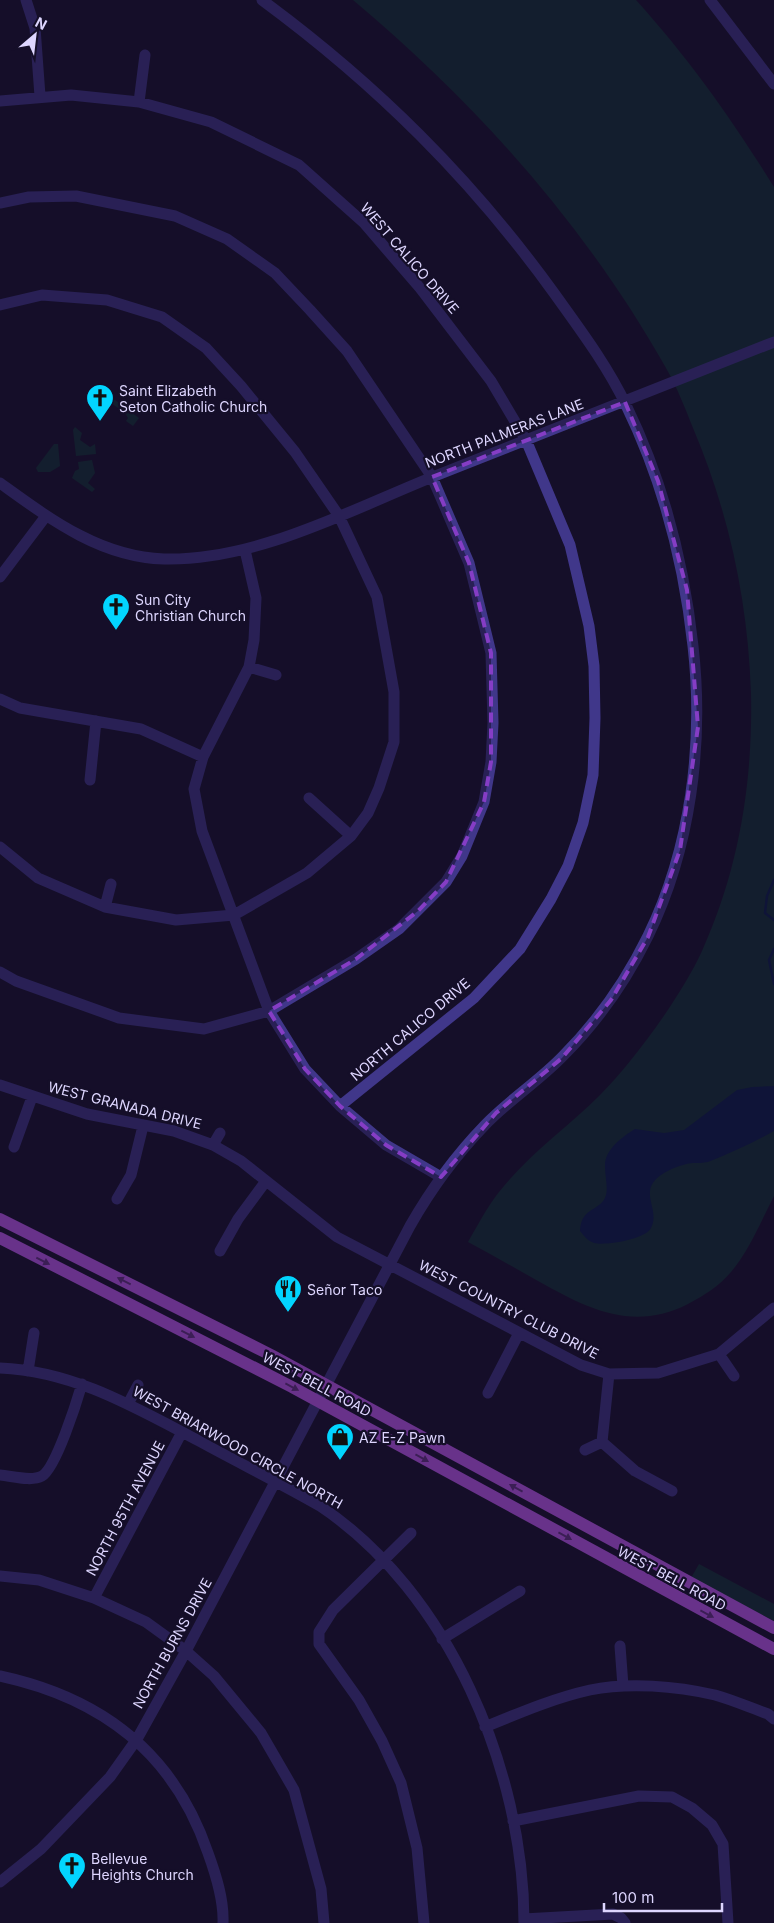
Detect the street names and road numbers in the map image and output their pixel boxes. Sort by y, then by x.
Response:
street label: WEST CALICO DRIVE [357,199,463,317]
street label: NORTH PALMERAS LANE [422,395,586,471]
street label: NORTH CALICO DRIVE [347,974,473,1084]
street label: WEST GRANADA DRIVE [46,1078,204,1132]
street label: WEST COUNTRY CLUB DRIVE [416,1256,602,1362]
street label: WEST BELL ROAD [260,1348,374,1420]
street label: WEST BRIARWOOD CIRCLE NORTH [130,1382,346,1512]
street label: NORTH 95TH AVENUE [82,1438,168,1578]
street label: WEST BELL ROAD [615,1542,729,1614]
street label: NORTH BURNS DRIVE [129,1575,215,1711]

